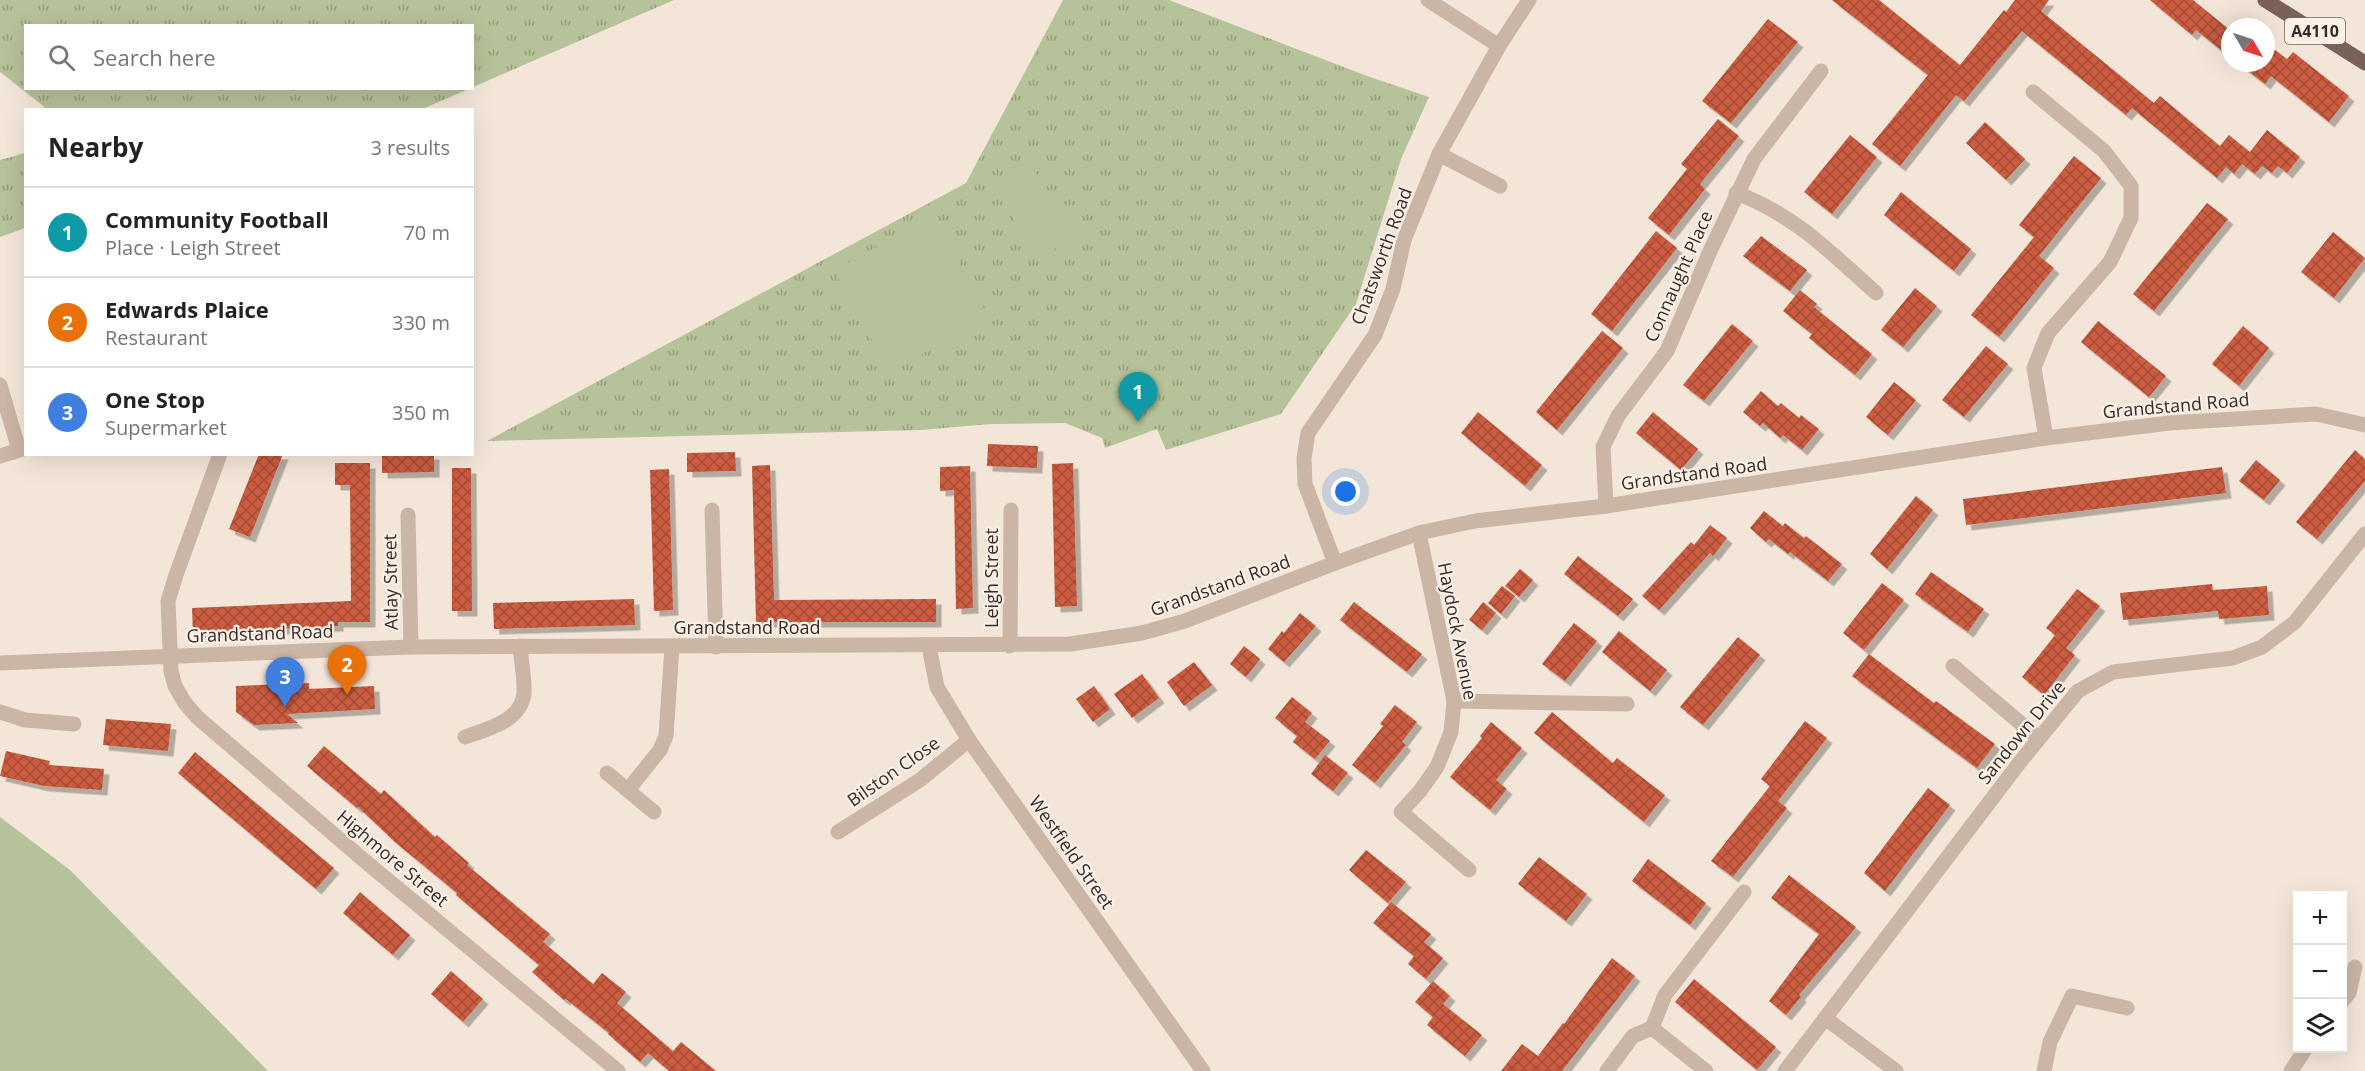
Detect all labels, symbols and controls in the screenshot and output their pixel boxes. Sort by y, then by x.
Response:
north arrow [2221,18,2275,72]
road number: A4110 [2285,18,2345,44]
search box [24,24,474,90]
icon: search [45,41,78,74]
text: Search here [93,42,216,72]
text: Nearby [48,129,143,165]
text: 3 results [370,134,450,161]
street label: Chatsworth Road [1345,184,1417,328]
text: Community Football [105,204,329,234]
street label: Connaught Place [1638,207,1718,345]
text: 1 [62,219,73,246]
text: 70 m [403,219,450,246]
text: Place · Leigh Street [105,234,281,261]
text: Edwards Plaice [105,294,269,324]
text: 2 [62,309,73,336]
text: 330 m [392,309,450,336]
text: Restaurant [105,324,207,351]
pin: 1 [1118,372,1158,422]
text: One Stop [105,384,205,414]
street label: Grandstand Road [2102,387,2250,423]
text: 3 [62,399,73,426]
text: 350 m [392,399,450,426]
text: Supermarket [105,414,227,441]
street label: Grandstand Road [1619,451,1769,495]
your location [1331,477,1360,506]
street label: Leigh Street [979,528,1003,628]
street label: Atlay Street [377,534,403,630]
street label: Grandstand Road [1147,549,1293,621]
street label: Haydock Avenue [1433,560,1483,702]
street label: Grandstand Road [673,615,821,639]
street label: Grandstand Road [186,618,334,648]
pin: 2 [328,646,366,695]
pin: 3 [266,658,304,707]
street label: Sandown Drive [1972,675,2070,789]
street label: Bilston Close [842,730,944,812]
street label: Westfield Street [1024,791,1120,913]
street label: Highmore Street [332,804,454,912]
map controls [2293,891,2347,1053]
button: + [2293,891,2347,945]
button: − [2293,945,2347,999]
button: layers [2293,999,2347,1053]

